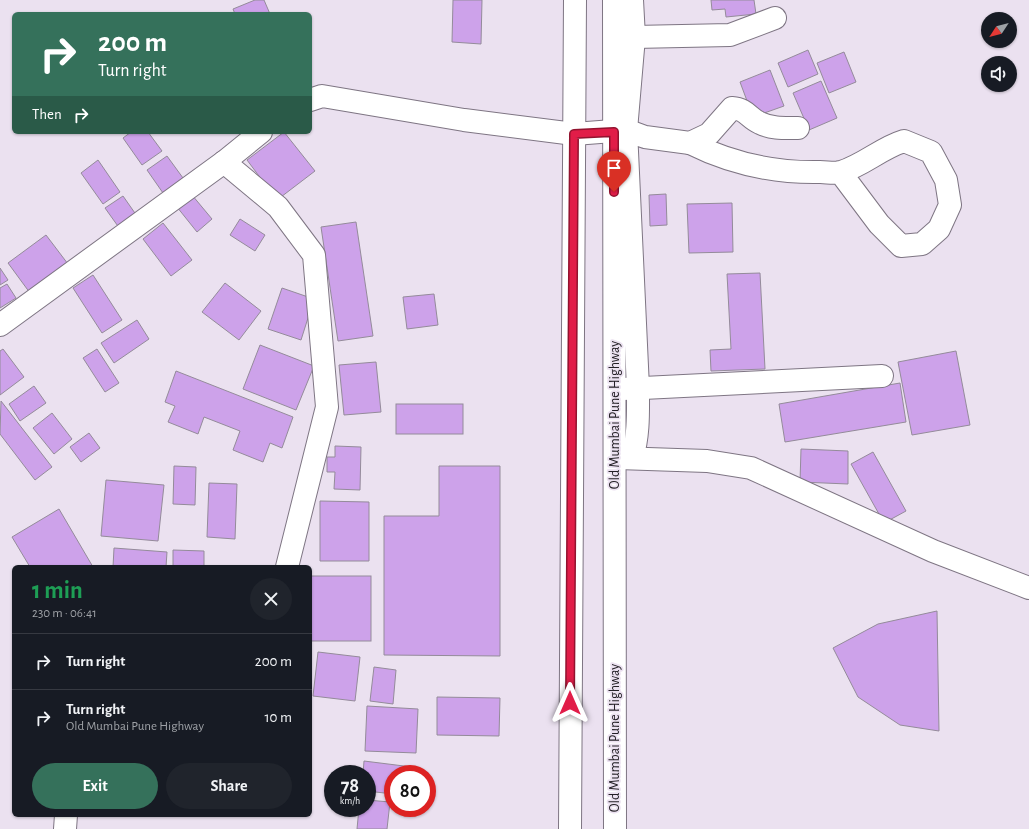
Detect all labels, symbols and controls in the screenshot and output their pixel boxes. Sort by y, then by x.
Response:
north arrow [981,12,1017,48]
map controls [981,12,1017,92]
icon: right [32,28,84,80]
text: 200 m [98,29,167,57]
button: sound [981,56,1017,92]
text: Turn right [98,62,167,80]
icon: right [70,104,92,126]
text: Then [32,107,62,122]
pin [597,151,631,192]
icon: arrive [603,157,625,179]
street label: Old Mumbai Pune Highway [608,341,622,489]
button: close [250,578,292,620]
text: 1 min [32,579,83,603]
text: 230 m · 06:41 [32,607,97,620]
icon: right [32,651,54,673]
text: Turn right [66,654,125,669]
text: 200 m [255,654,292,669]
street label: Old Mumbai Pune Highway [608,664,622,812]
position arrow [549,682,591,724]
text: Turn right [66,702,125,717]
icon: right [32,707,54,729]
text: 10 m [264,710,292,725]
text: Old Mumbai Pune Highway [66,720,204,733]
button: Exit [32,763,158,809]
button: Share [166,763,292,809]
speed limit sign: 80 [384,765,436,817]
text: 78 [341,776,359,796]
text: km/h [340,796,360,806]

